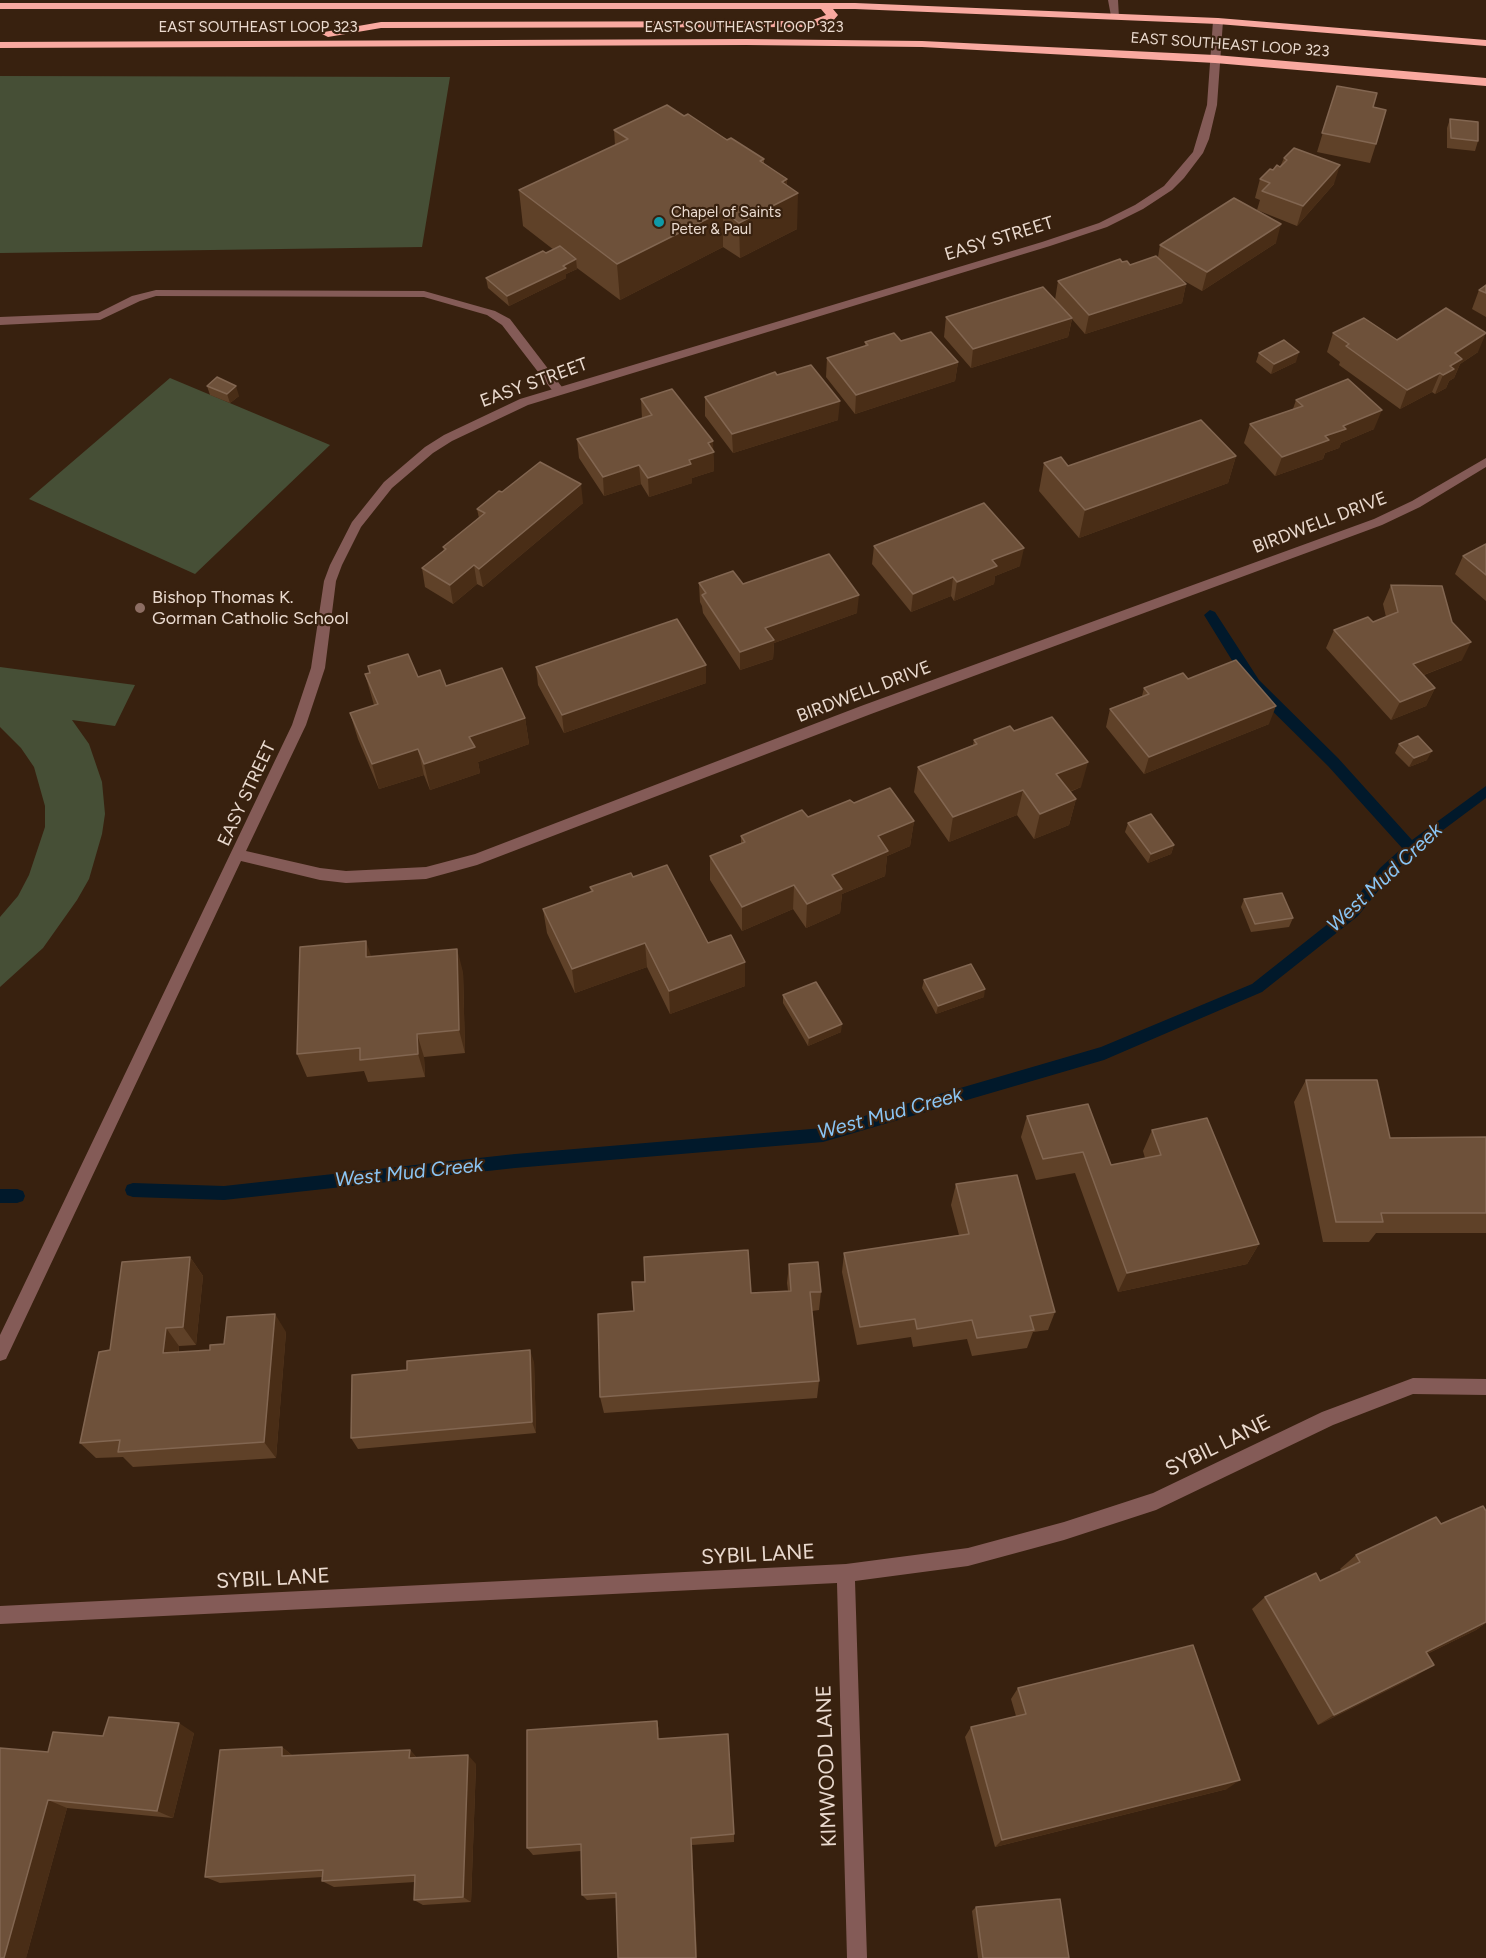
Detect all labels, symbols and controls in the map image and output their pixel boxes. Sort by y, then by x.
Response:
street label: EAST SOUTHEAST LOOP 323 [158,19,358,37]
street label: EAST SOUTHEAST LOOP 323 [644,19,844,37]
street label: EAST SOUTHEAST LOOP 323 [1130,29,1330,61]
place label: Chapel of Saints Peter & Paul [671,204,781,239]
street label: EASY STREET [942,212,1056,266]
marker: Chapel of Saints Peter & Paul [652,215,666,229]
street label: EASY STREET [477,354,591,412]
street label: BIRDWELL DRIVE [1250,487,1390,559]
place label: Bishop Thomas K. Gorman Catholic School [152,587,349,630]
marker: Bishop Thomas K. Gorman Catholic School [133,601,147,615]
street label: BIRDWELL DRIVE [794,656,934,728]
street label: EASY STREET [213,738,281,850]
water label: West Mud Creek [1322,818,1448,938]
water label: West Mud Creek [815,1083,965,1145]
water label: West Mud Creek [334,1153,484,1193]
street label: SYBIL LANE [1161,1410,1275,1482]
street label: SYBIL LANE [700,1539,816,1571]
street label: SYBIL LANE [215,1563,331,1595]
street label: KIMWOOD LANE [812,1684,842,1848]

